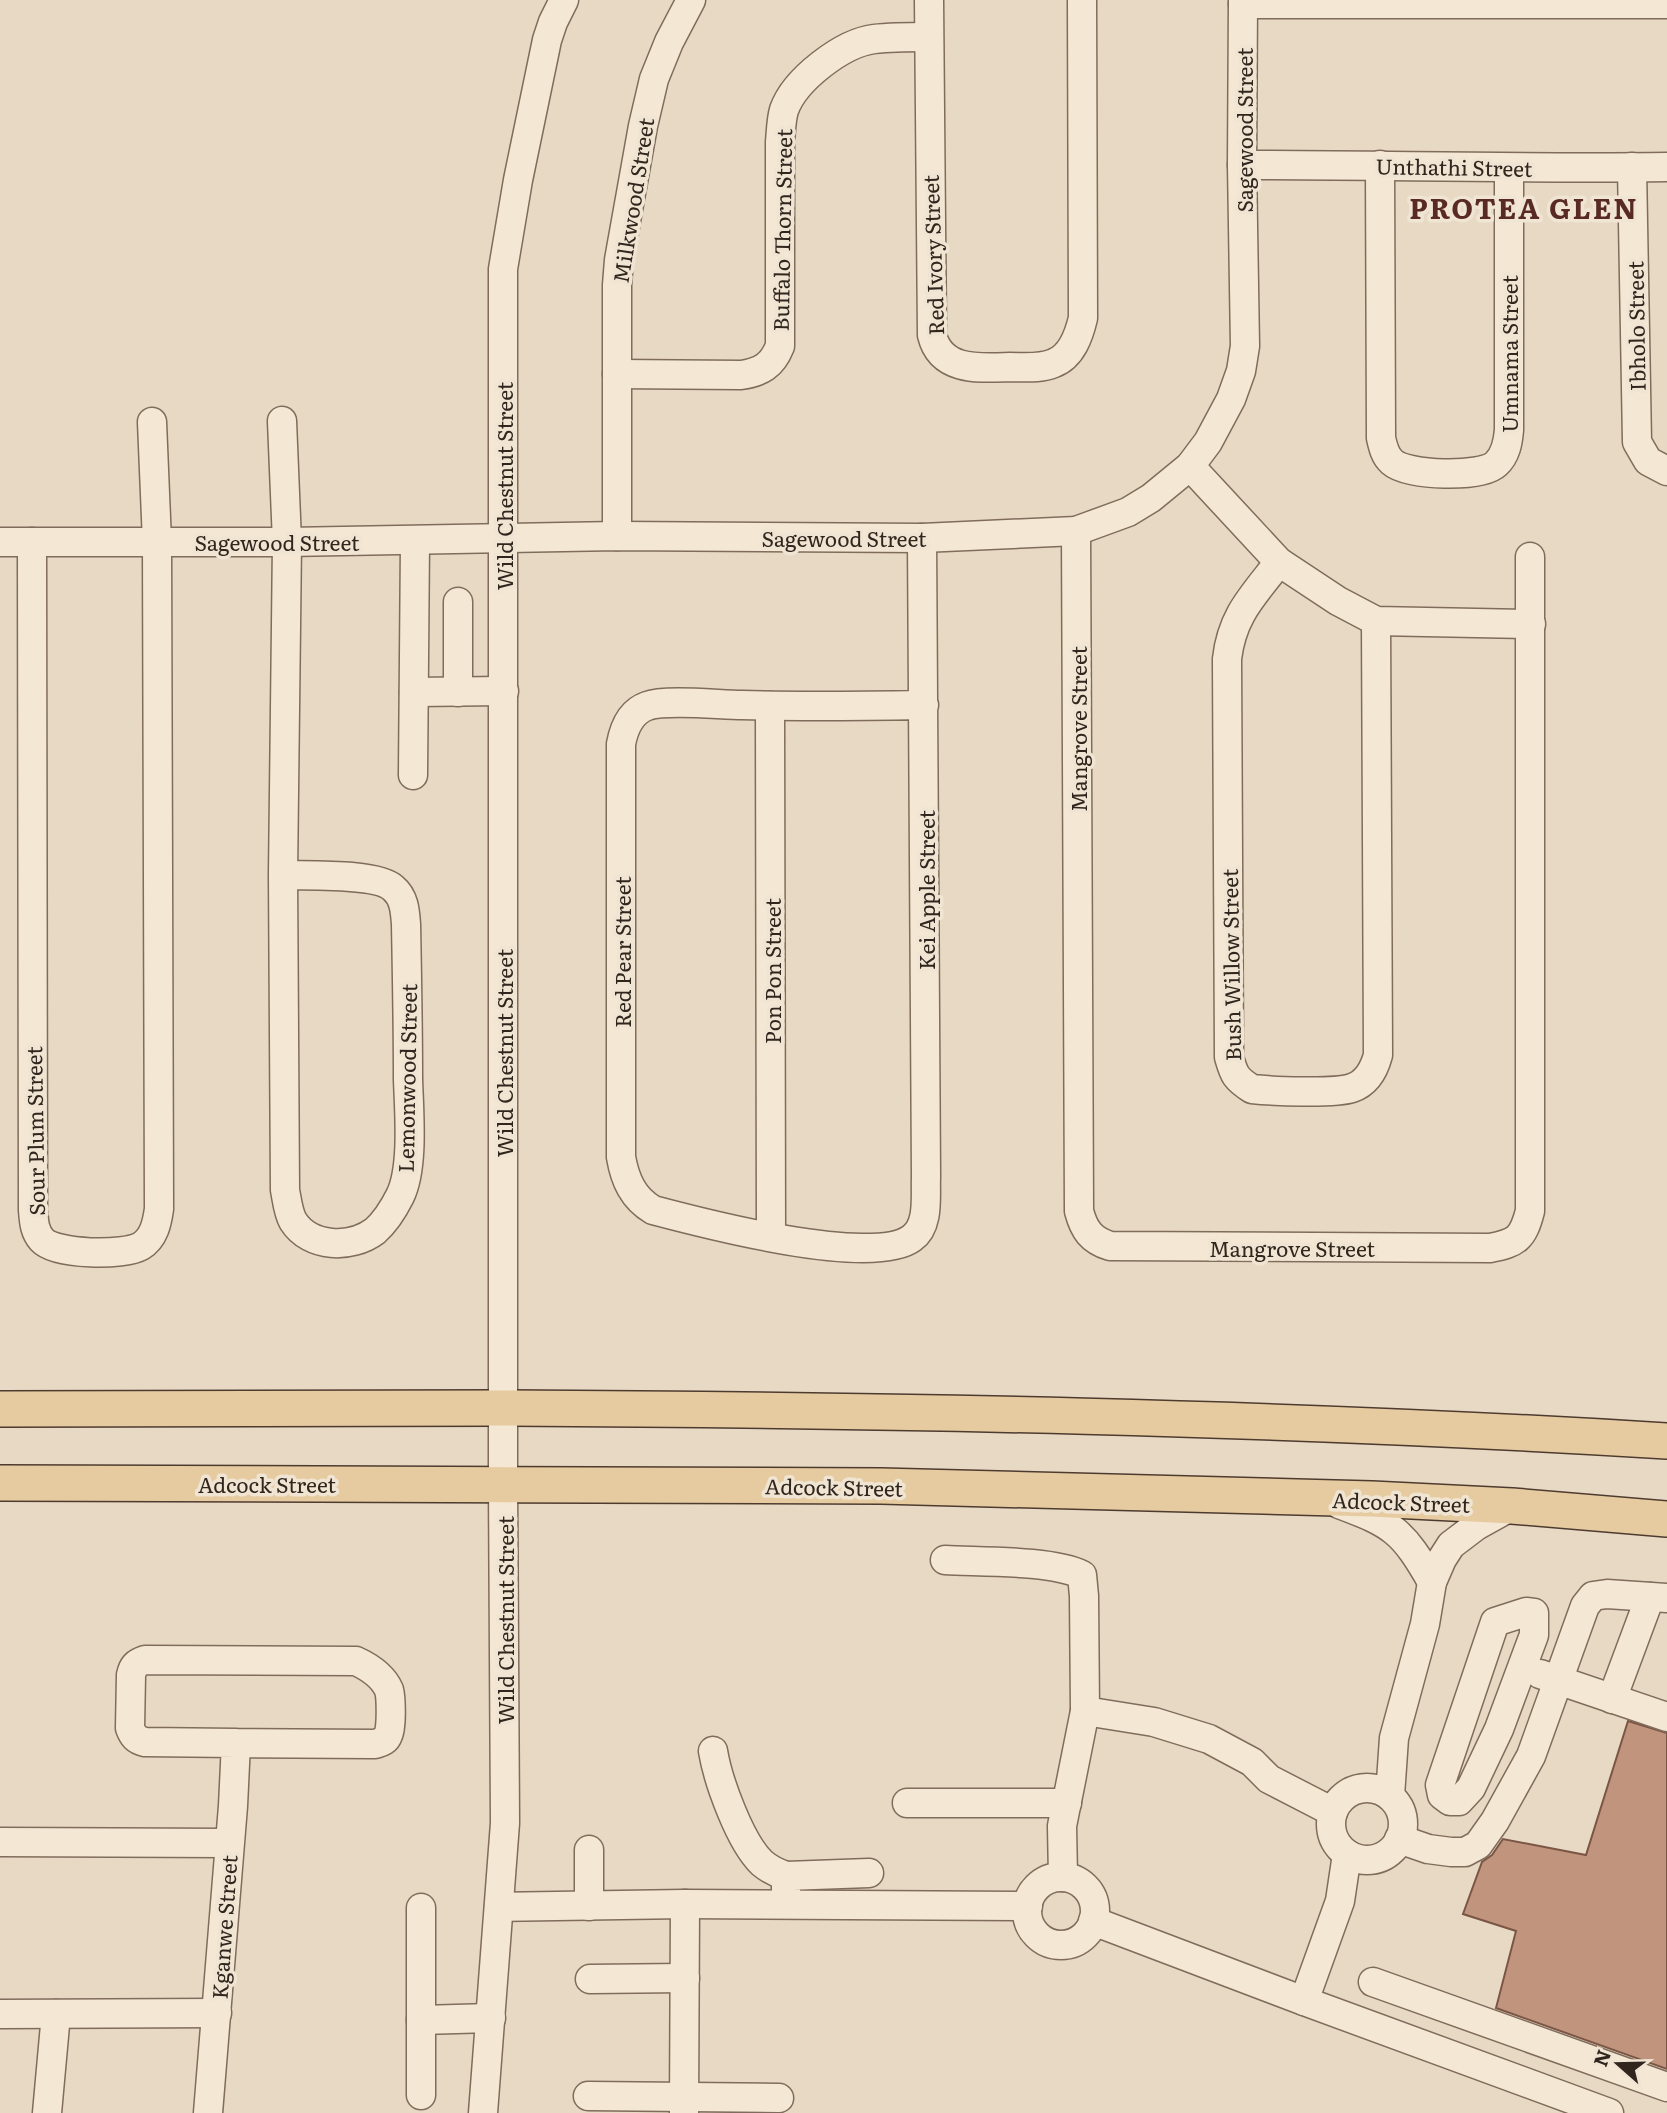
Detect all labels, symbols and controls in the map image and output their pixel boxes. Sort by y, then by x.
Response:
street label: Sagewood Street [1228,47,1259,213]
street label: Milkwood Street [604,115,660,285]
street label: Buffalo Thorn Street [764,128,798,332]
street label: Unthathi Street [1375,149,1533,183]
street label: Red Ivory Street [914,174,950,336]
district label: PROTEA GLEN [1409,186,1639,228]
street label: Ibholo Street [1618,260,1652,391]
street label: Umnama Street [1493,275,1524,433]
street label: Wild Chestnut Street [488,381,519,590]
street label: Sagewood Street [761,522,927,553]
street label: Sagewood Street [194,526,360,557]
street label: Mangrove Street [1062,645,1093,812]
street label: Kei Apple Street [910,810,941,970]
street label: Bush Willow Street [1213,868,1247,1062]
street label: Red Pear Street [606,876,637,1028]
street label: Pon Pon Street [756,898,787,1044]
street label: Wild Chestnut Street [488,948,519,1157]
street label: Lemonwood Street [389,983,423,1173]
street label: Sour Plum Street [17,1045,51,1216]
street label: Mangrove Street [1209,1232,1376,1263]
street label: Adcock Street [198,1468,337,1499]
street label: Adcock Street [765,1469,904,1503]
street label: Adcock Street [1331,1483,1471,1519]
street label: Wild Chestnut Street [489,1515,520,1724]
street label: Kganwe Street [202,1853,244,2000]
north arrow [1583,2029,1653,2099]
text: N [1585,2046,1617,2070]

